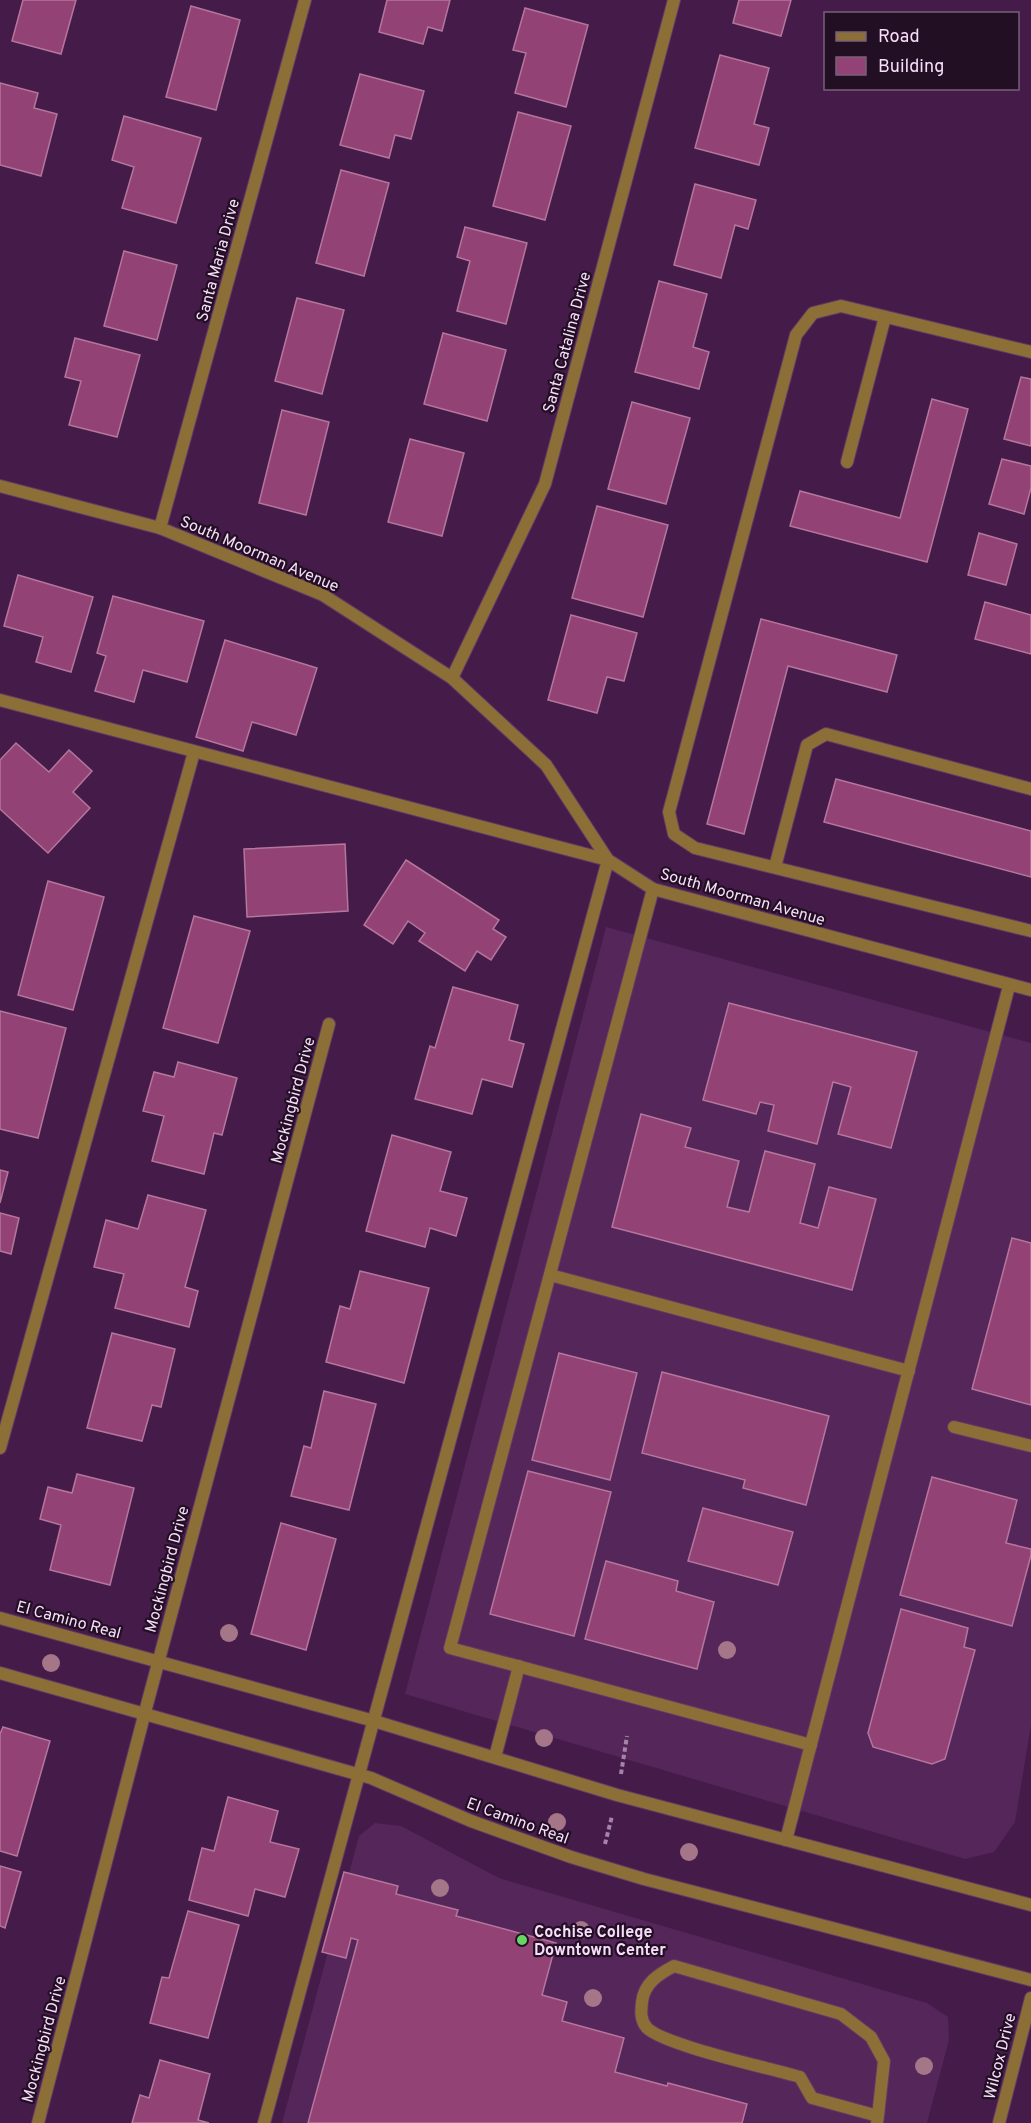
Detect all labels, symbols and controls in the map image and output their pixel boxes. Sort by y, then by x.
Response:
legend [824,12,1019,90]
text: Road [878,26,920,49]
text: Building [878,56,944,79]
street label: Santa Maria Drive [193,197,245,324]
street label: Santa Catalina Drive [539,270,596,415]
street label: South Moorman Avenue [177,512,342,597]
street label: South Moorman Avenue [658,865,827,931]
street label: Mockingbird Drive [267,1035,320,1166]
street label: Mockingbird Drive [141,1504,194,1635]
street label: El Camino Real [14,1597,123,1644]
street label: El Camino Real [463,1794,571,1850]
place label: Cochise College Downtown Center [534,1923,666,1961]
marker: Cochise College Downtown Center [515,1933,529,1947]
street label: Mockingbird Drive [18,1974,71,2105]
street label: Wilcox Drive [981,2011,1021,2102]

